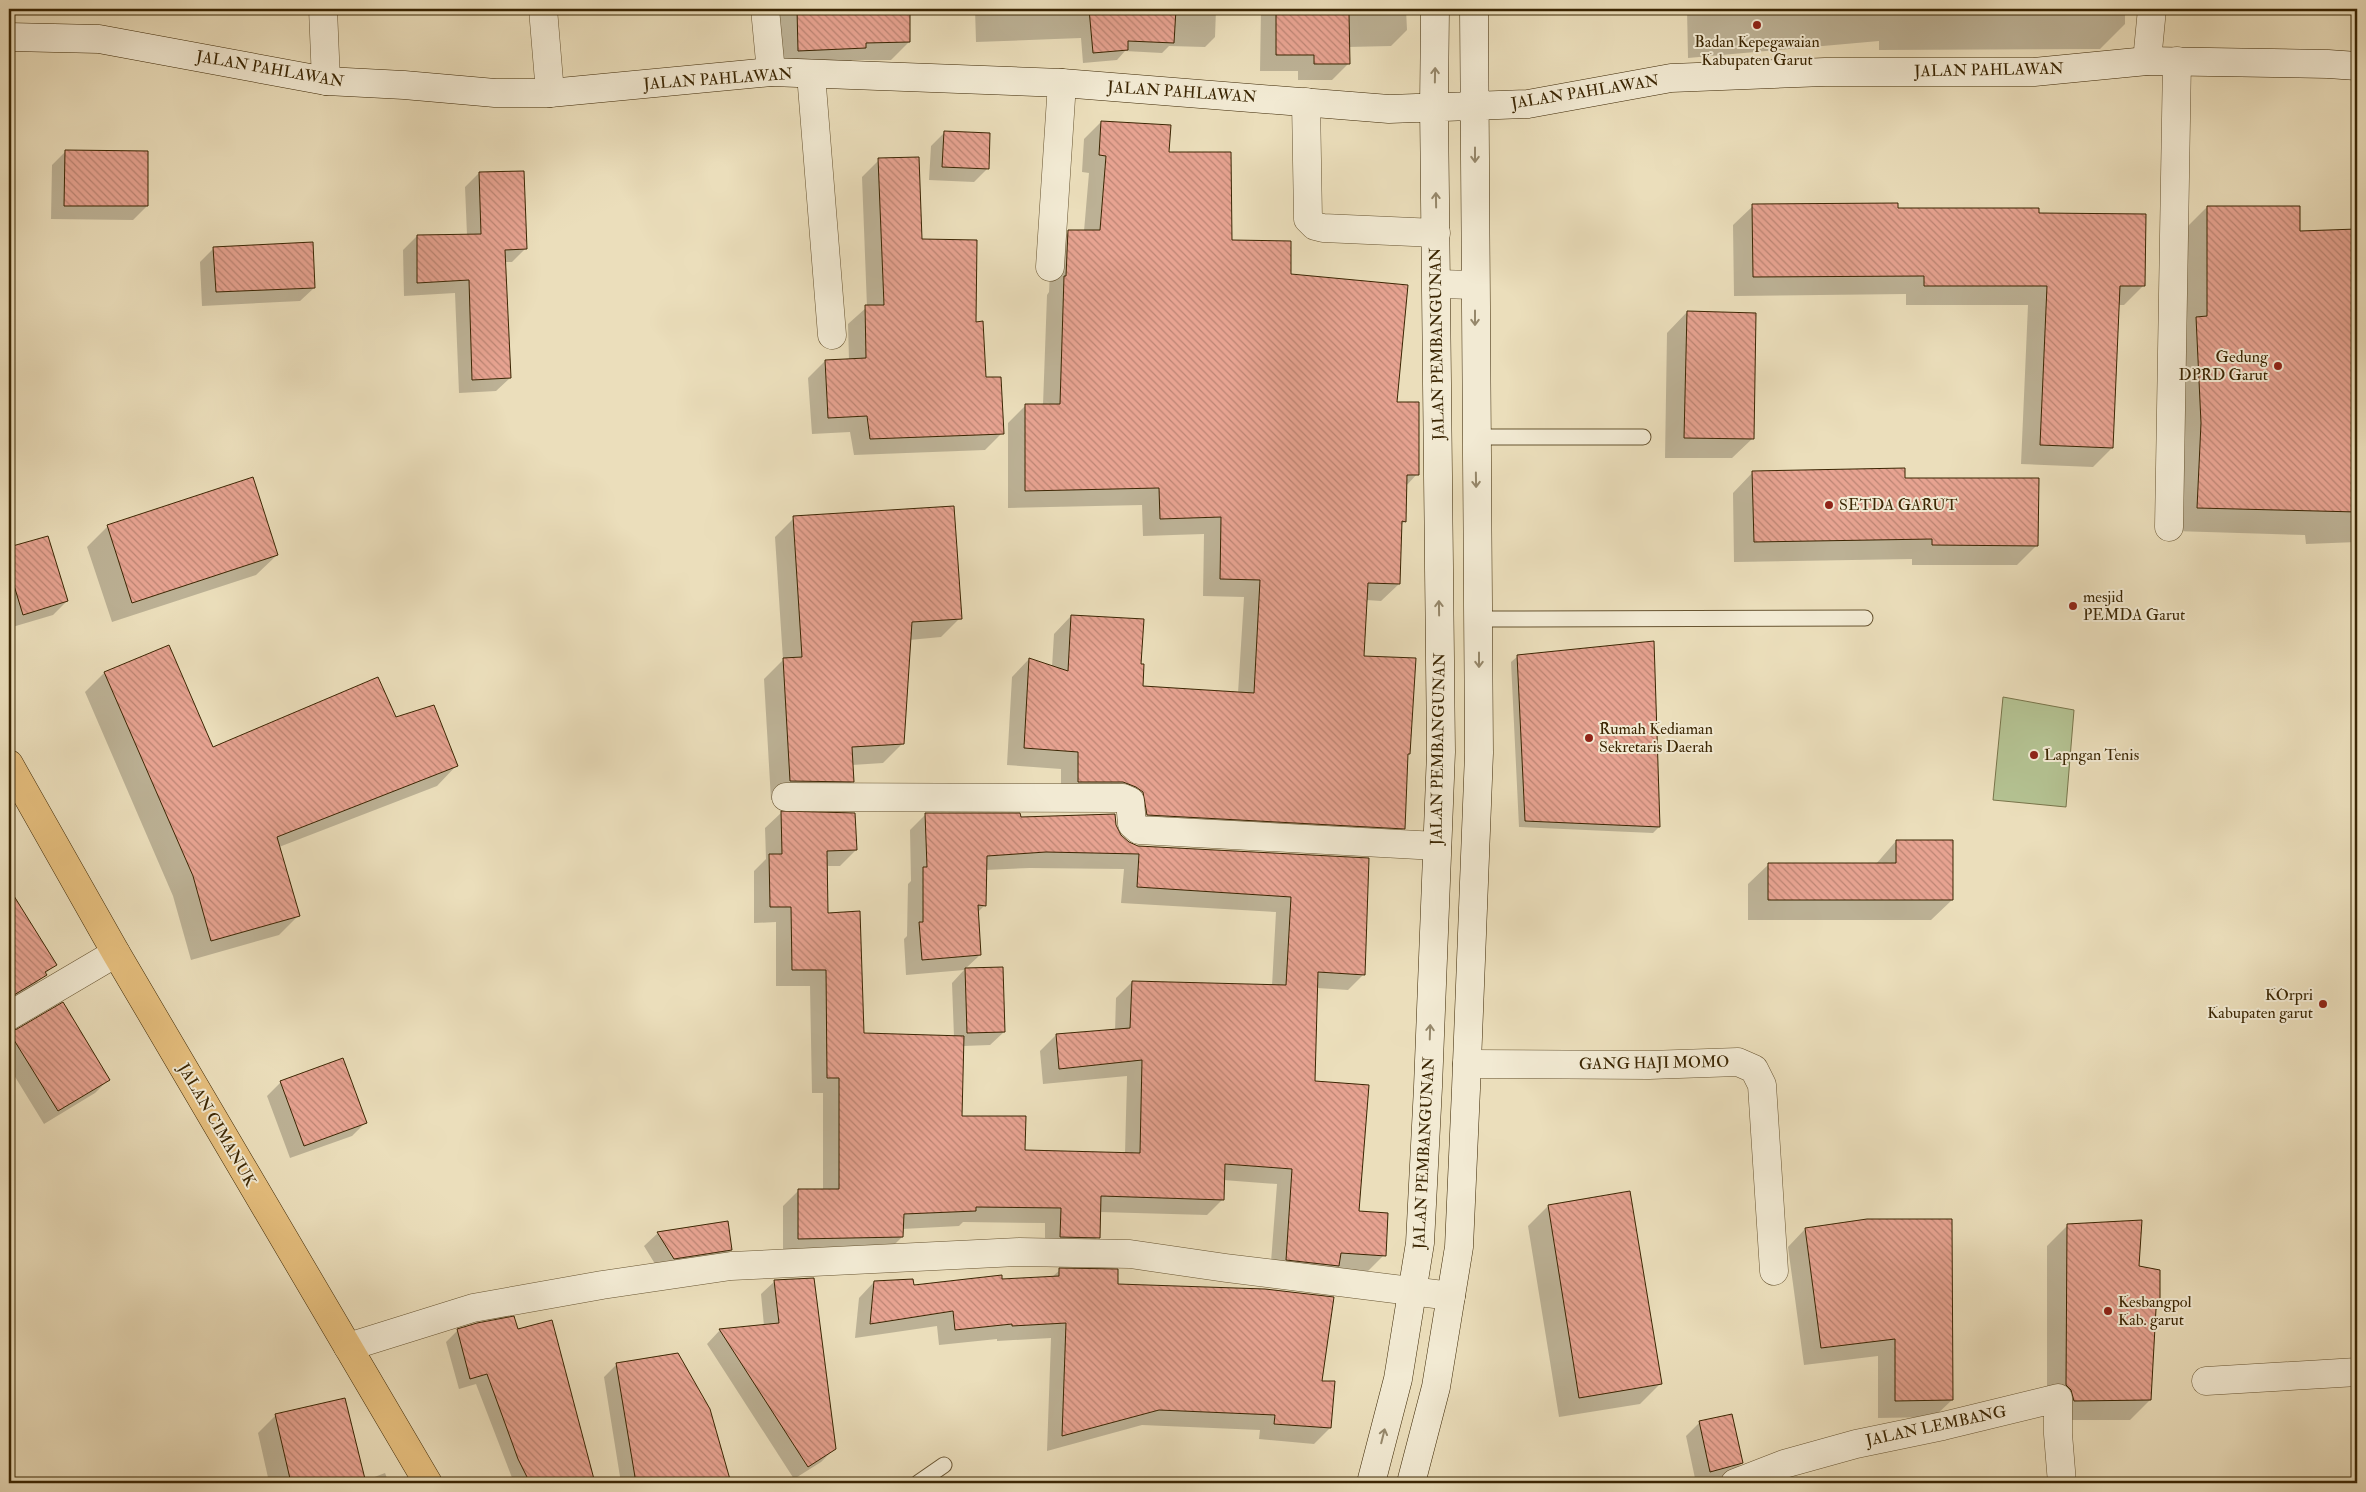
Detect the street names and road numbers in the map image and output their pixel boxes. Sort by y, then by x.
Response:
street label: JALAN PAHLAWAN [193,46,346,93]
street label: JALAN PAHLAWAN [1913,59,2065,82]
street label: JALAN PAHLAWAN [642,64,794,95]
street label: JALAN PAHLAWAN [1509,70,1661,115]
street label: JALAN PAHLAWAN [1106,77,1258,108]
street label: JALAN PEMBANGUNAN [1425,247,1450,442]
street label: JALAN PEMBANGUNAN [1426,652,1451,847]
street label: GANG HAJI MOMO [1579,1052,1729,1075]
street label: JALAN PEMBANGUNAN [1409,1056,1440,1251]
street label: JALAN CIMANUK [172,1059,261,1191]
street label: JALAN LEMBANG [1863,1401,2008,1452]

